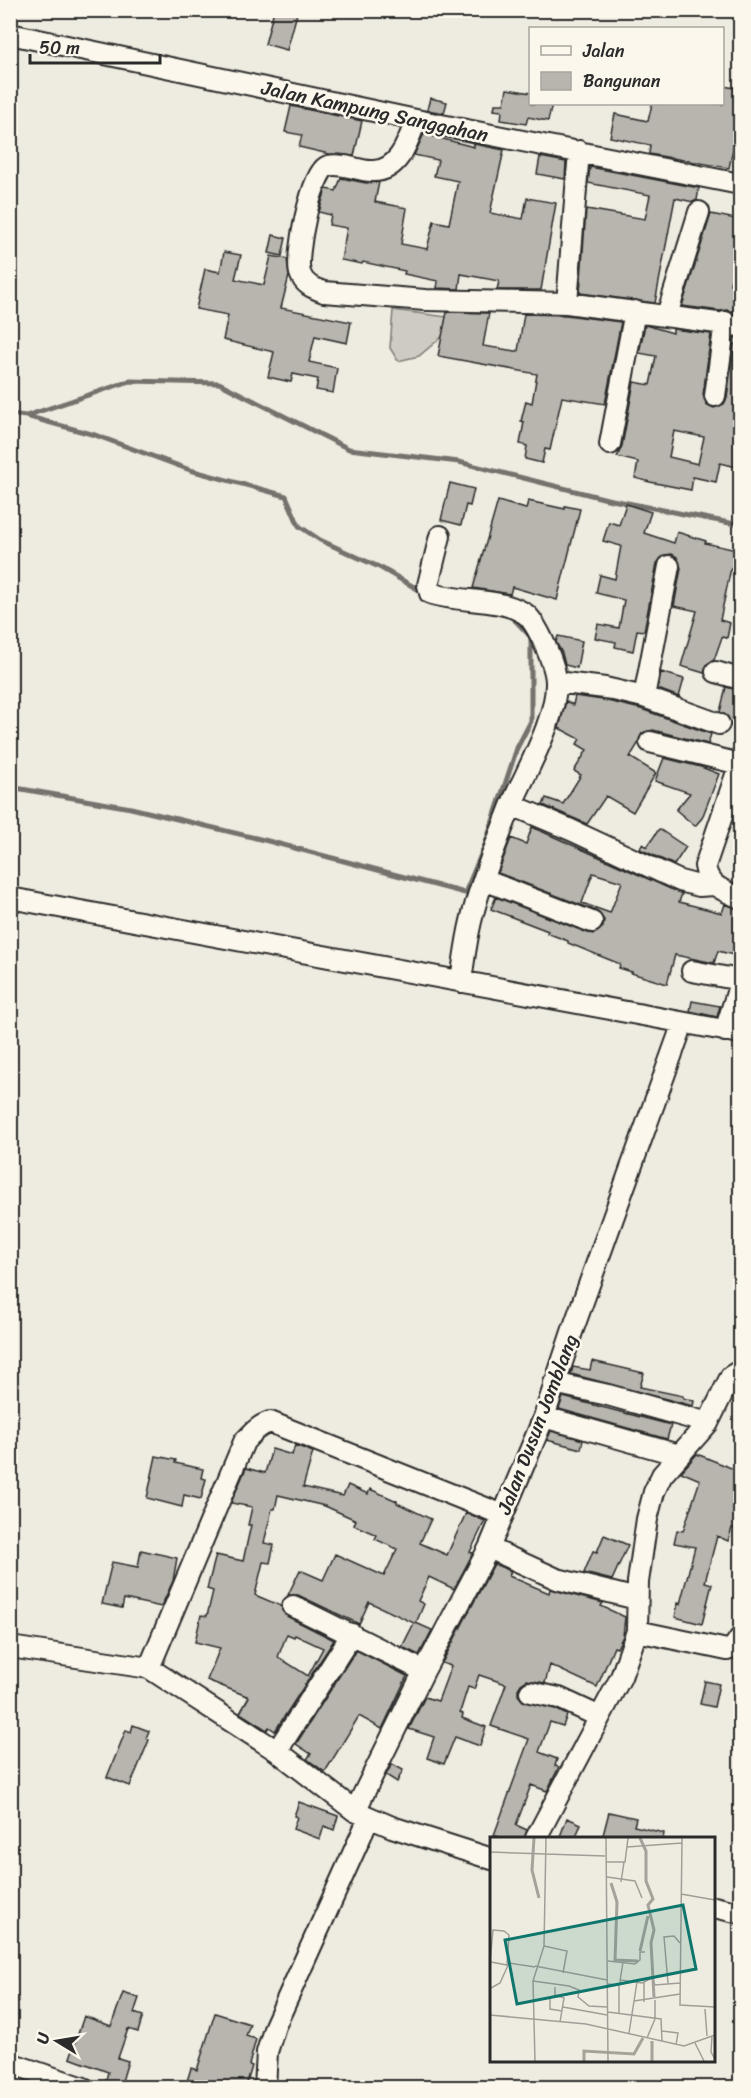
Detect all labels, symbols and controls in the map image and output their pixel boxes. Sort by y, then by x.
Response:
scale bar [30,27,160,65]
legend [529,27,724,105]
text: 50 m [39,32,80,64]
text: Jalan [582,35,625,67]
text: Bangunan [583,65,661,97]
street label: Jalan Kampung Sanggahan [257,70,492,153]
street label: Jalan Dusun Jomblang [487,1329,588,1521]
inset map [490,1837,715,2062]
north arrow [27,2011,87,2071]
text: U [28,2029,58,2046]

